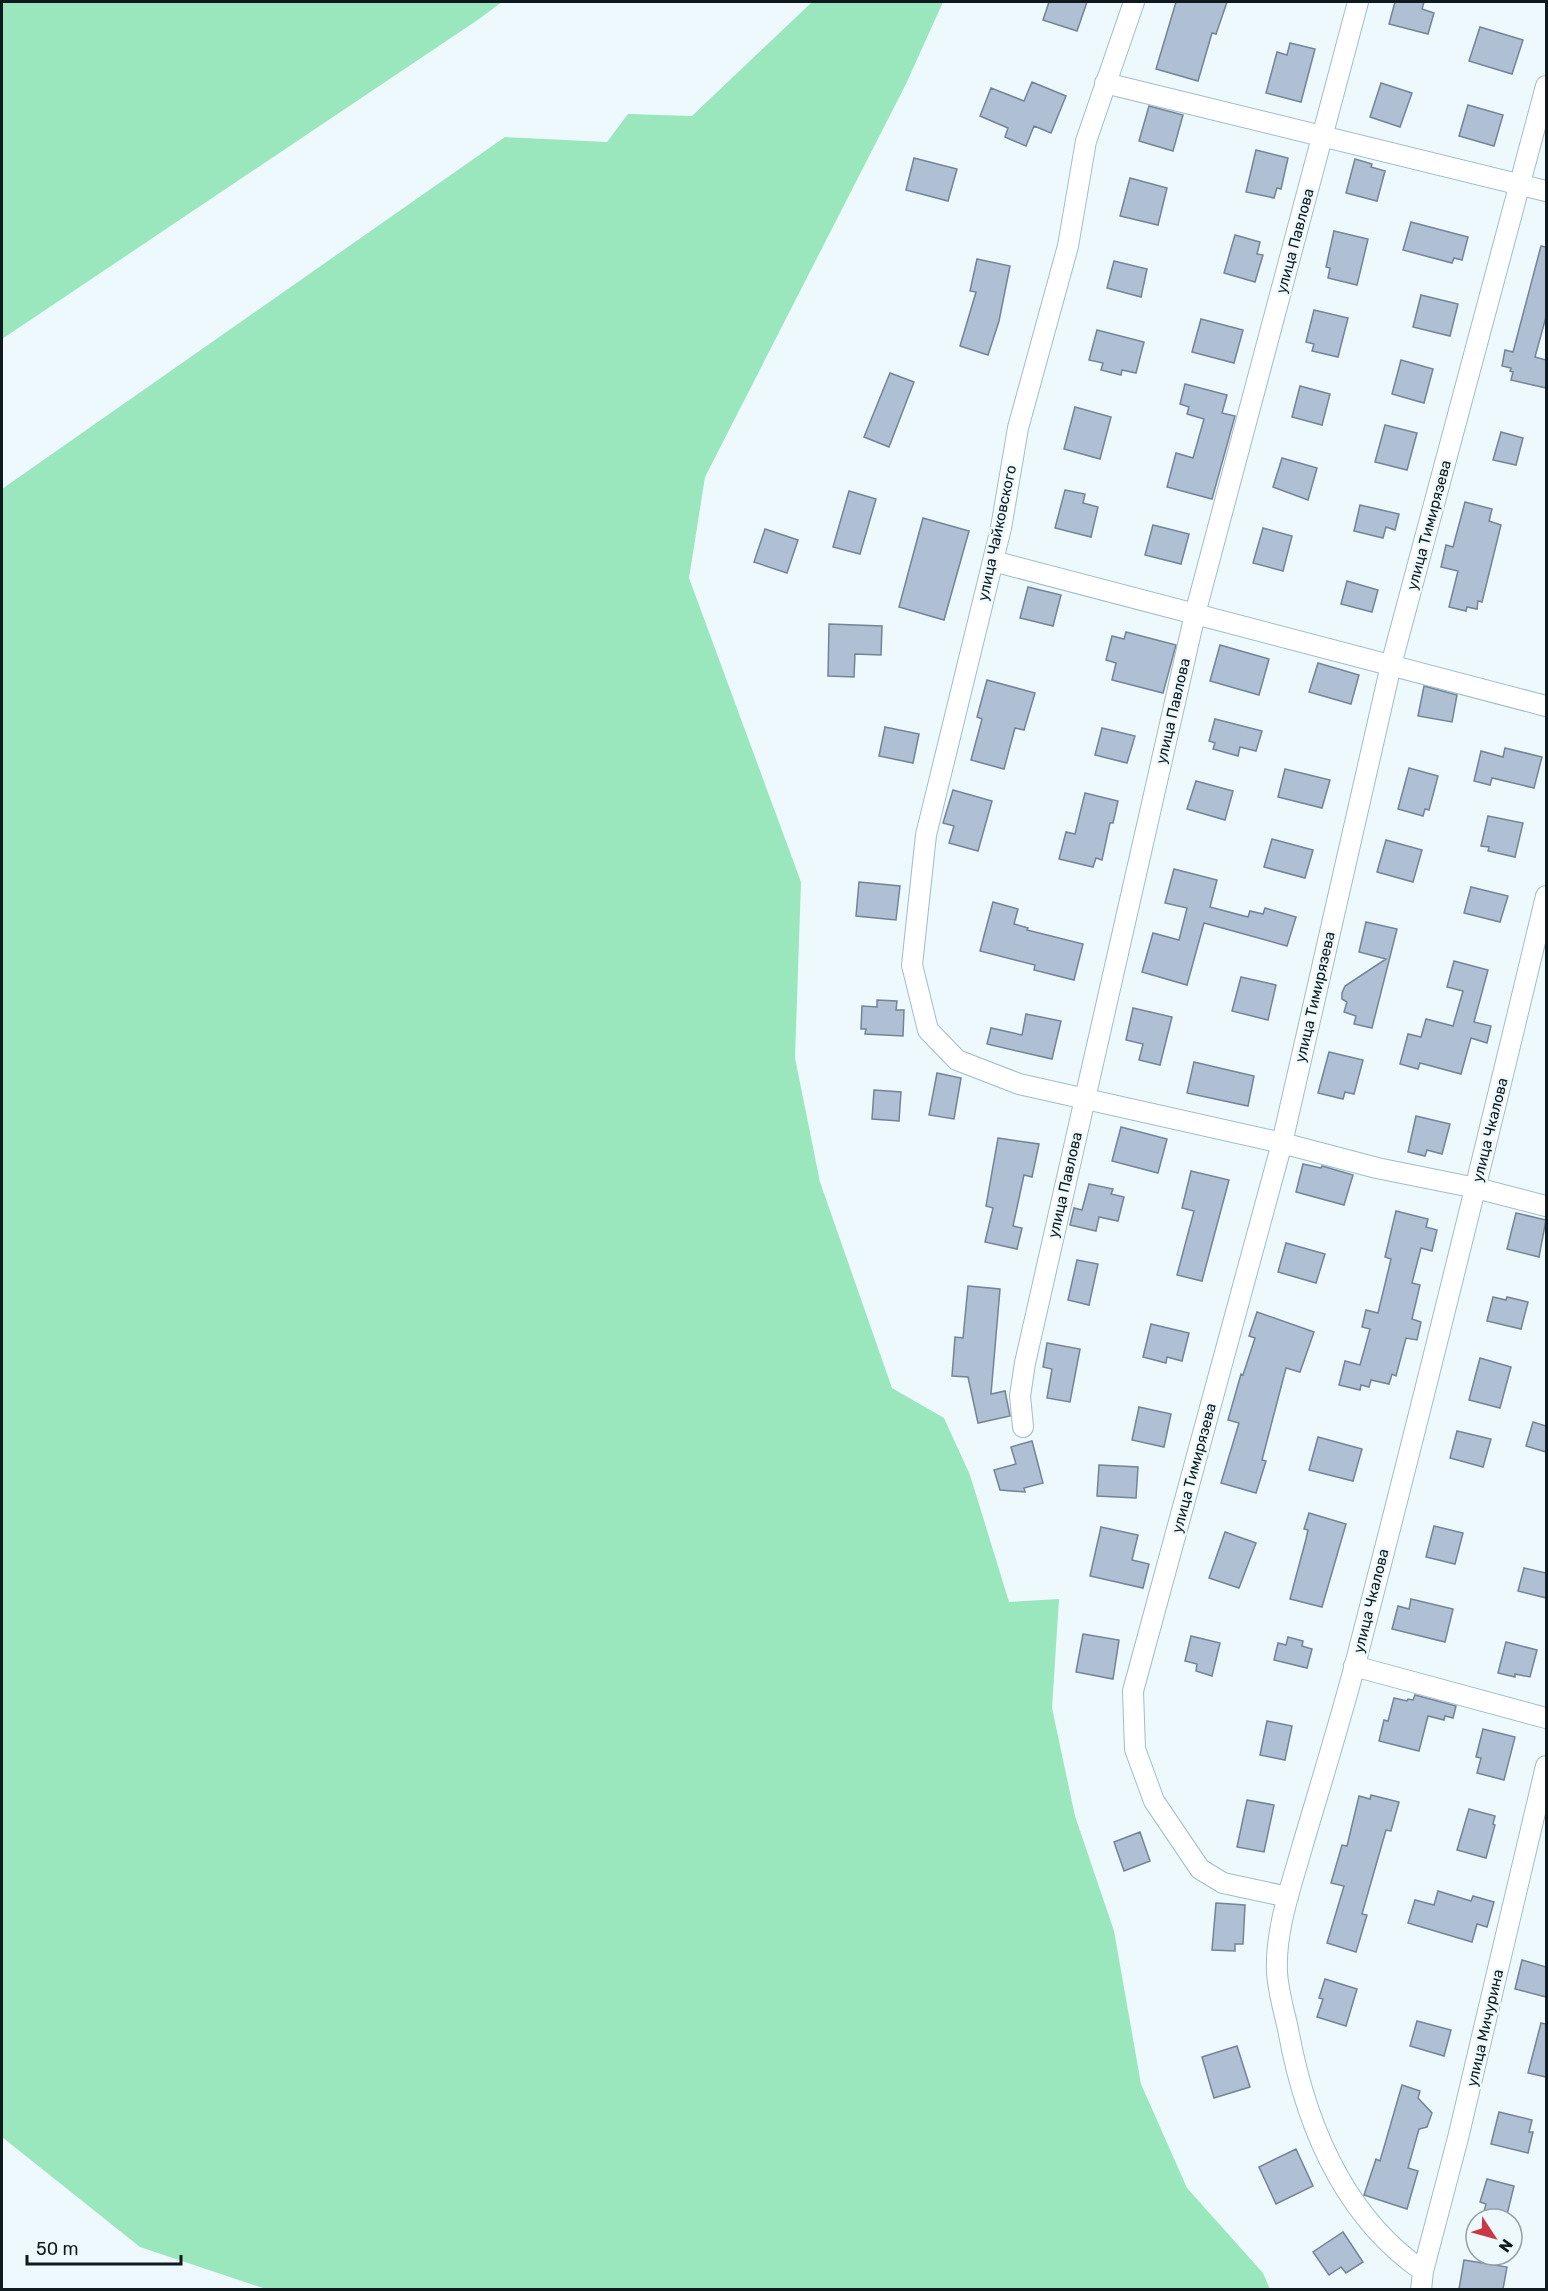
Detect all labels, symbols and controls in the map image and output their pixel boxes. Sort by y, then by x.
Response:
street label: улица Павлова [1272,186,1318,296]
street label: улица Тимирязева [1403,458,1455,592]
street label: улица Чайковского [974,464,1020,602]
street label: улица Павлова [1152,656,1194,766]
street label: улица Тимирязева [1291,930,1339,1064]
street label: улица Чкалова [1468,1076,1512,1184]
street label: улица Павлова [1044,1130,1086,1240]
street label: улица Тимирязева [1168,1401,1220,1535]
street label: улица Чкалова [1349,1547,1393,1655]
street label: улица Мичурина [1463,1968,1507,2088]
north arrow [1464,2207,1524,2267]
scale bar [27,2228,182,2266]
text: N [1495,2235,1517,2256]
text: 50 m [36,2238,79,2260]

